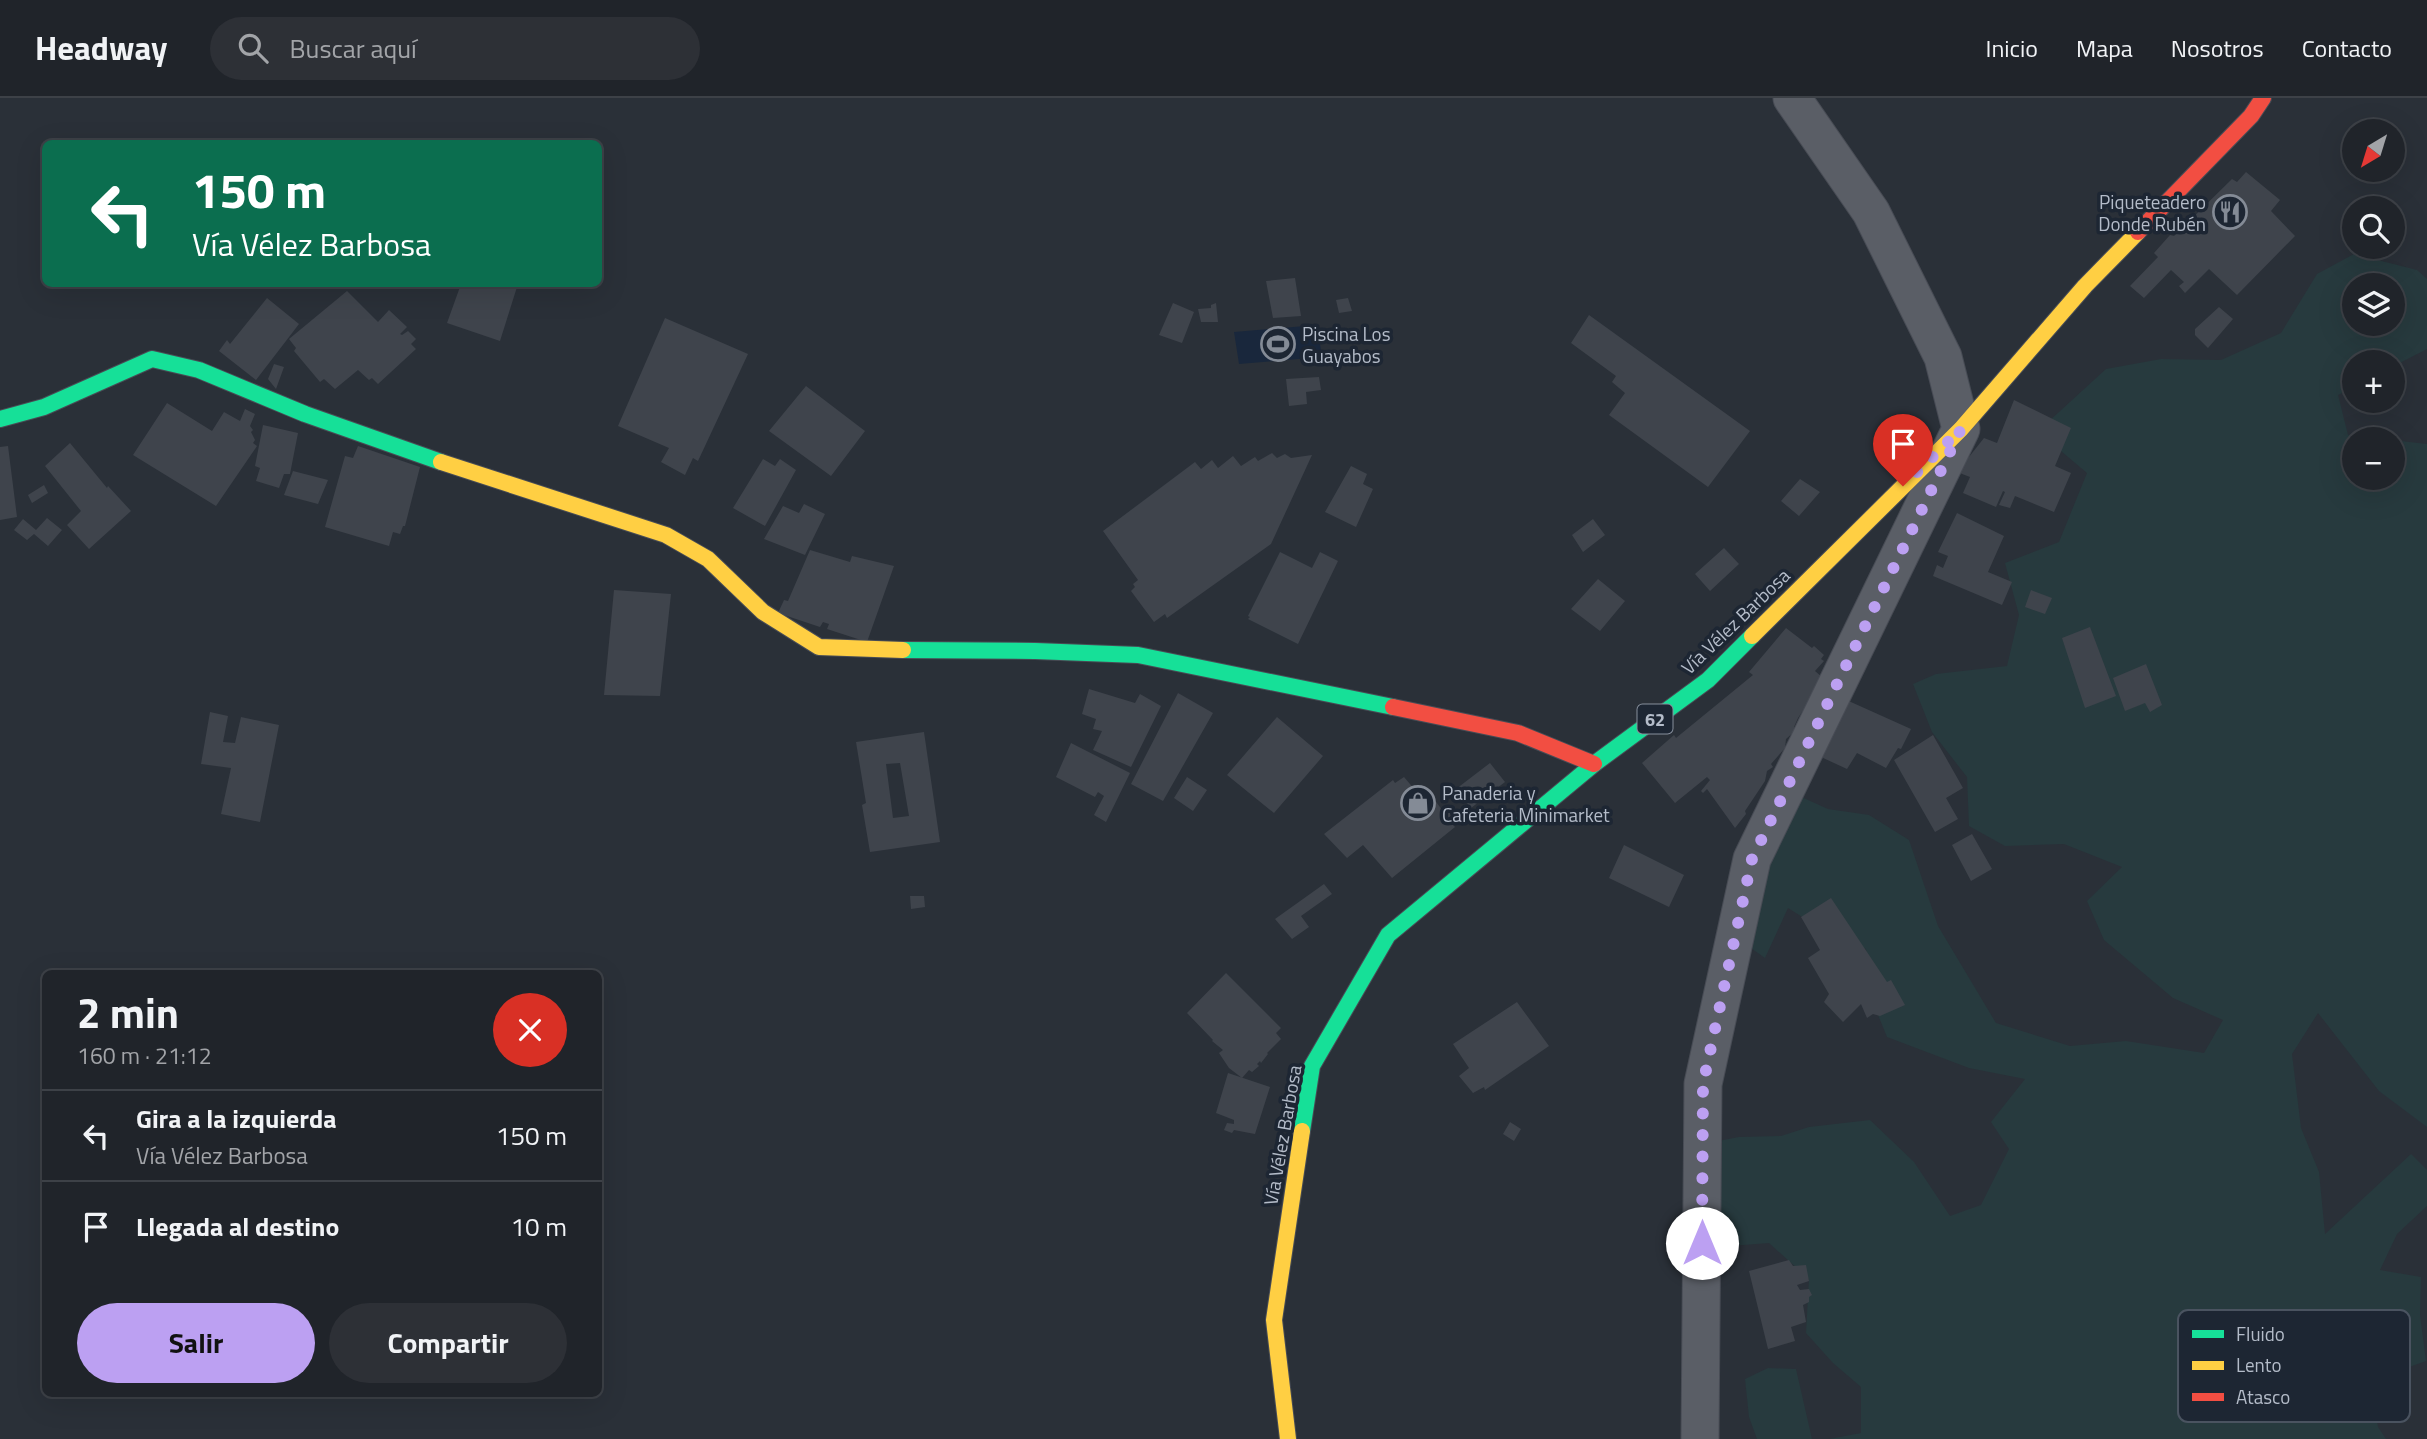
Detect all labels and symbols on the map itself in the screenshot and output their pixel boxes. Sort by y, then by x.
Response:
north arrow [2342,119,2404,182]
place label: Piqueteadero Donde Rubén [2098,187,2206,238]
restaurant icon: Piqueteadero Donde Rubén [2211,193,2249,231]
place label: Piscina Los Guayabos [1302,319,1391,370]
sports icon: Piscina Los Guayabos [1259,325,1297,363]
pin [1873,414,1933,486]
street label: Vía Vélez Barbosa [1674,561,1796,681]
road number: 62 [1638,704,1672,734]
place label: Panaderia y Cafeteria Minimarket [1442,778,1610,829]
shop icon: Panaderia y Cafeteria Minimarket [1399,784,1437,822]
street label: Vía Vélez Barbosa [1255,1062,1309,1207]
position arrow [1665,1206,1739,1280]
legend [2178,1310,2410,1422]
text: Fluido [2236,1319,2285,1348]
text: Lento [2236,1350,2281,1379]
text: Atasco [2236,1382,2290,1411]

